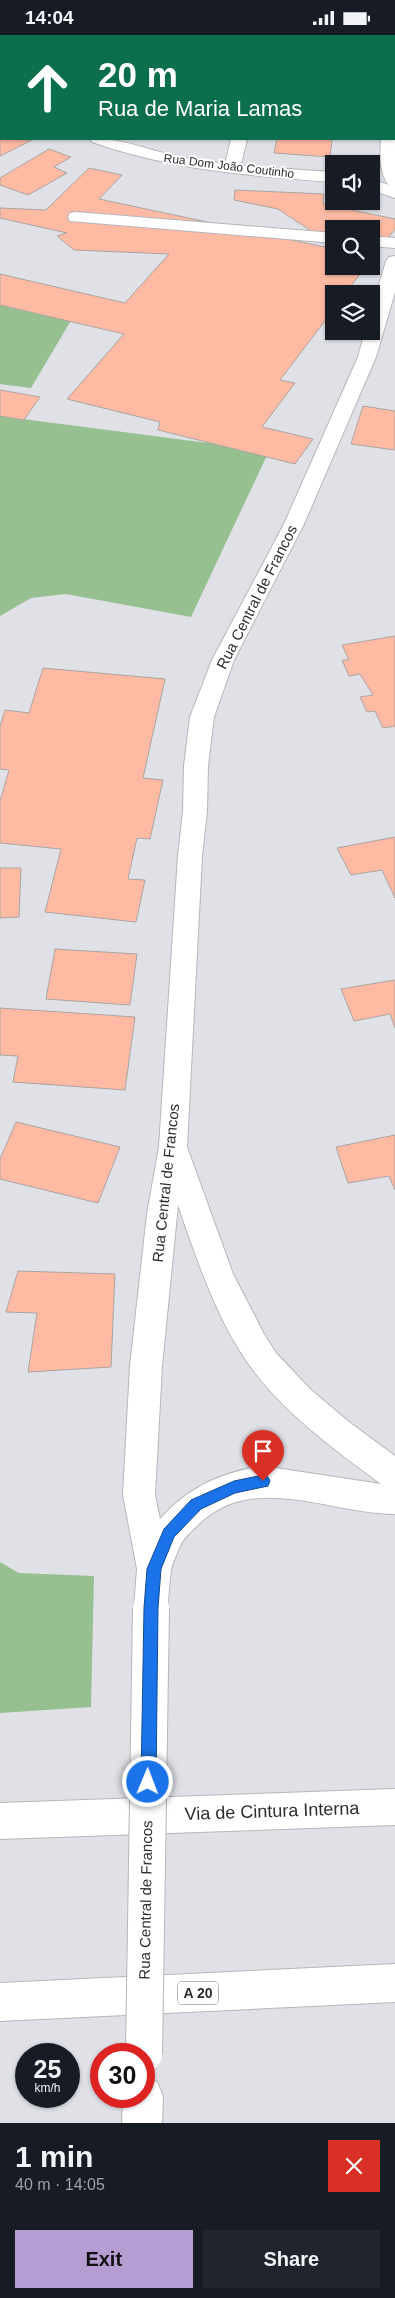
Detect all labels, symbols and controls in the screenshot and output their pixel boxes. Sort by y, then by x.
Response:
text: 14:04 [25,7,74,28]
icon: ahead [15,55,80,120]
text: 20 m [98,55,178,94]
text: Rua de Maria Lamas [98,96,302,121]
street label: Rua Dom João Coutinho [163,151,295,181]
map controls [325,155,380,340]
button: sound [325,155,380,210]
button: search [325,220,380,275]
button: layers [325,285,380,340]
street label: Rua Central de Francos [213,522,300,672]
street label: Rua Central de Francos [149,1103,182,1263]
pin [242,1430,284,1481]
icon: arrive [249,1437,277,1465]
position arrow [121,1755,173,1807]
street label: Via de Cintura Interna [184,1798,361,1824]
street label: Rua Central de Francos [136,1820,155,1980]
road number: A 20 [178,1981,218,2005]
speed limit sign: 30 [90,2043,155,2108]
text: 25 [34,2055,61,2083]
text: km/h [34,2081,61,2095]
text: 1 min [15,2140,93,2173]
button: close [328,2140,380,2192]
text: 40 m · 14:05 [15,2176,105,2193]
button: Exit [15,2230,193,2288]
button: Share [203,2230,380,2288]

